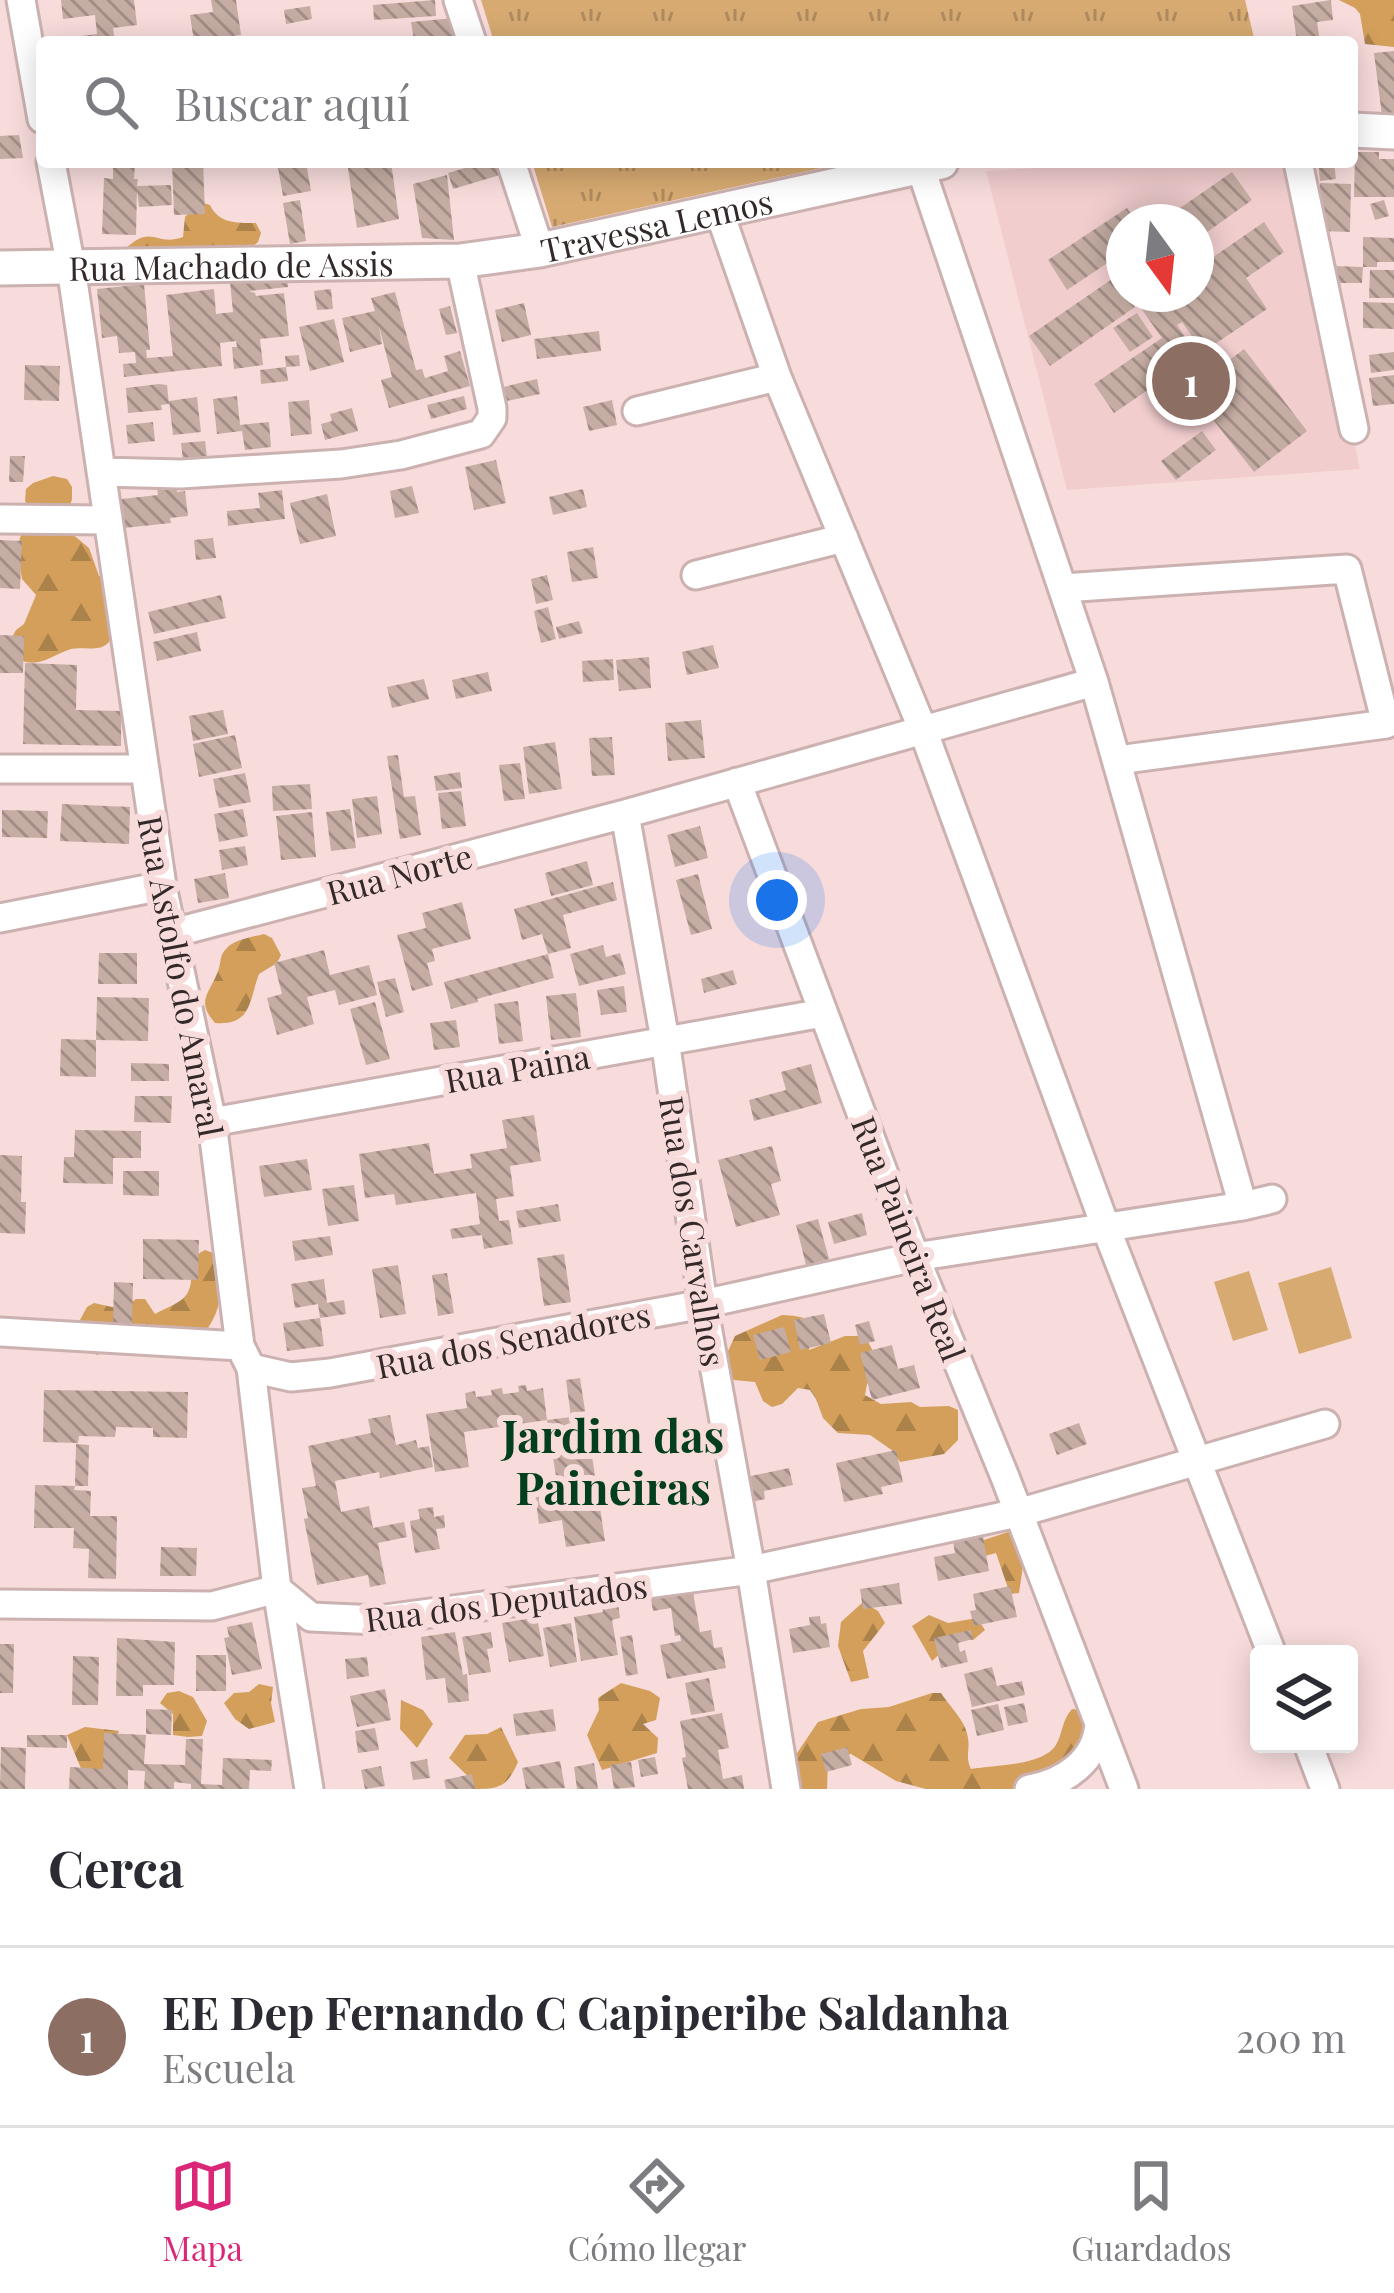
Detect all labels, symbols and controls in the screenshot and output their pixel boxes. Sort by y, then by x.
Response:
search box [36,36,1358,168]
icon: search [78,69,144,135]
text: Buscar aquí [174,72,410,132]
street label: Travessa Lemos [536,178,776,271]
north arrow [1106,204,1214,312]
street label: Rua Machado de Assis [68,240,394,289]
pin: 1 [1152,336,1230,426]
street label: Rua Astolfo do Amaral [129,812,235,1140]
street label: Rua Norte [322,833,476,913]
your location [747,870,807,930]
street label: Rua Paina [441,1033,593,1101]
street label: Rua dos Carvalhos [651,1093,737,1369]
street label: Rua Paineira Real [843,1109,977,1367]
street label: Rua dos Senadores [372,1291,654,1387]
district label: Jardim das Paineiras [500,1404,724,1516]
street label: Rua dos Deputados [362,1562,650,1640]
map controls [1250,1645,1358,1753]
button: layers [1250,1645,1358,1753]
text: Cerca [48,1833,184,1901]
text: EE Dep Fernando C Capiperibe Saldanha [162,1981,1009,2041]
text: 1 [80,2011,94,2063]
text: 200 m [1236,2011,1346,2063]
text: Escuela [162,2041,295,2093]
tab: Mapa [162,2153,243,2269]
tab: Cómo llegar [568,2153,747,2269]
tab: Guardados [1071,2153,1232,2269]

